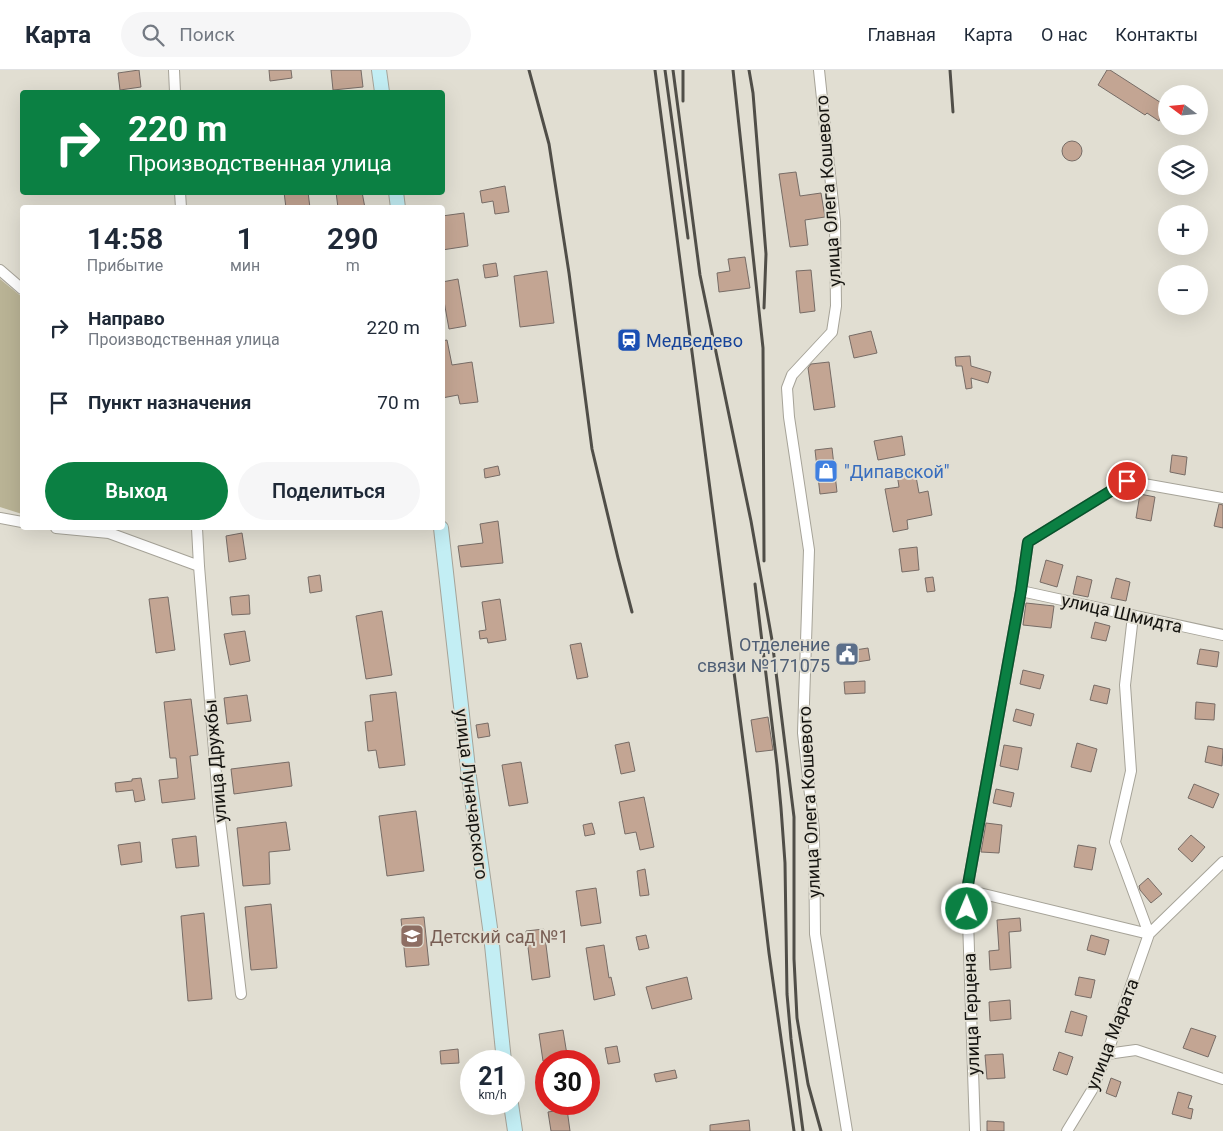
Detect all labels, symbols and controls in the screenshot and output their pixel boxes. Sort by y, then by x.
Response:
search box [121,12,471,57]
text: Карта [25,21,91,49]
icon: search [139,21,167,49]
text: Поиск [179,23,235,46]
text: Главная [867,24,936,45]
text: Карта [964,24,1013,45]
text: О нас [1041,24,1087,45]
text: Контакты [1115,24,1198,45]
north arrow [1158,85,1208,135]
map controls [1158,85,1208,315]
street label: улица Олега Кошевого [811,95,845,287]
text: 220 m [128,109,227,150]
icon: right [45,110,110,175]
button: layers [1158,145,1208,195]
text: Производственная улица [128,151,392,176]
button: + [1158,205,1208,255]
text: 14:58 [87,221,163,256]
text: 1 [237,221,254,256]
text: 290 [327,221,378,256]
text: Прибытие [87,256,163,275]
text: мин [230,256,260,275]
text: m [346,256,360,275]
button: − [1158,265,1208,315]
text: Направо [88,307,165,330]
icon: right [45,314,73,342]
text: 220 m [367,316,420,339]
station icon: Медведево [616,327,642,353]
text: Производственная улица [88,330,280,349]
place label: Медведево [646,330,743,351]
icon: arrive [45,389,73,417]
text: Пункт назначения [88,391,251,414]
text: 70 m [377,391,420,414]
shop icon: "Дипавской" [813,458,839,484]
pin [1106,460,1148,502]
place label: "Дипавской" [844,461,950,482]
button: Выход [45,462,228,520]
button: Поделиться [238,462,420,520]
icon: arrive [1113,467,1141,495]
street label: улица Шмидта [1059,589,1185,637]
place label: Отделение связи №171075 [697,634,830,676]
public building icon: Отделение связи №171075 [834,641,860,667]
street label: улица Дружбы [199,698,231,824]
street label: улица Олега Кошевого [793,706,825,898]
street label: улица Луначарского [451,707,493,881]
position arrow [940,882,992,934]
school or university icon: Детский сад №1 [399,923,425,949]
place label: Детский сад №1 [430,926,569,947]
street label: улица Герцена [958,953,984,1075]
street label: улица Марата [1081,975,1143,1093]
speed limit sign: 30 [535,1050,600,1115]
text: 21 [478,1062,507,1091]
text: km/h [478,1088,507,1102]

